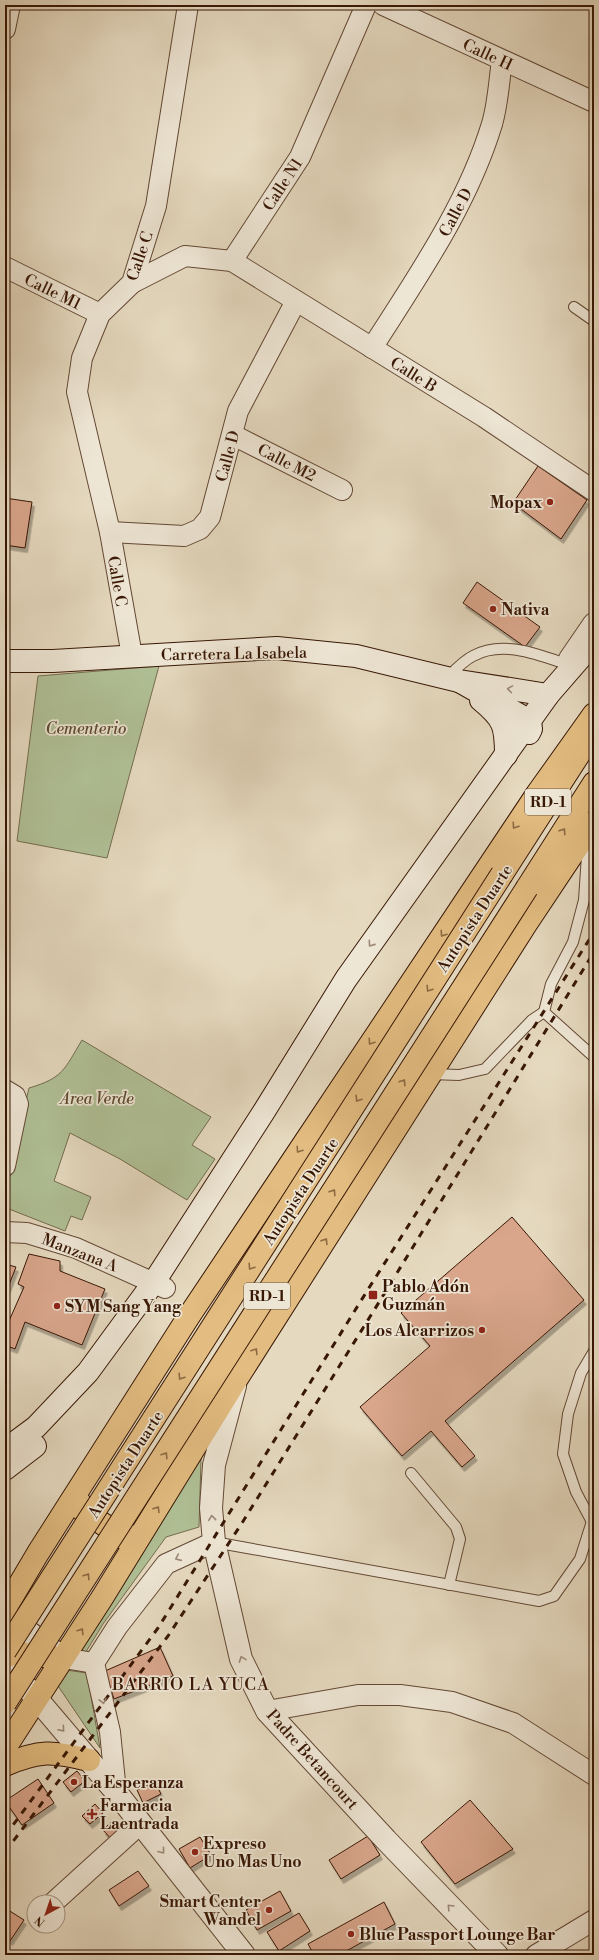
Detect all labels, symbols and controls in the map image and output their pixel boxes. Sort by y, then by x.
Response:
street label: Calle H [459,35,516,75]
street label: Calle N1 [258,154,307,215]
street label: Calle D [435,185,477,240]
street label: Calle C [122,229,158,284]
street label: Calle M1 [21,270,84,314]
street label: Calle B [386,353,440,397]
street label: Calle D [212,428,244,484]
street label: Calle M2 [254,440,319,486]
place label: Mopax [490,493,543,513]
marker: Mopax [545,497,555,507]
street label: Calle C [103,554,131,608]
place label: Nativa [501,600,550,620]
marker: Nativa [488,604,498,614]
street label: Carretera La Isabela [161,643,308,665]
one-way arrow [507,685,513,694]
park label: Cementerio [45,719,127,739]
road number: RD-1 [525,789,571,815]
one-way arrow [512,822,520,829]
one-way arrow [558,828,566,835]
street label: Autopista Duarte [432,861,517,977]
one-way arrow [440,930,448,937]
one-way arrow [368,940,376,947]
one-way arrow [426,985,433,992]
one-way arrow [369,1038,376,1045]
one-way arrow [398,1080,405,1087]
park label: Area Verde [58,1089,134,1109]
one-way arrow [356,1095,363,1102]
street label: Autopista Duarte [258,1134,343,1250]
one-way arrow [297,1146,304,1153]
one-way arrow [328,1189,336,1196]
street label: Manzana A [39,1229,121,1277]
one-way arrow [320,1238,327,1245]
one-way arrow [248,1263,255,1270]
place label: Pablo Adón Guzmán [382,1277,469,1315]
road number: RD-1 [244,1283,290,1309]
marker: Pablo Adón Guzmán [367,1289,379,1301]
place label: SYM Sang Yang [65,1297,182,1317]
marker: SYM Sang Yang [52,1301,62,1311]
place label: Los Alcarrizos [365,1321,474,1341]
marker: Los Alcarrizos [477,1325,487,1335]
one-way arrow [250,1348,257,1355]
one-way arrow [178,1372,185,1379]
street label: Autopista Duarte [83,1407,168,1523]
one-way arrow [160,1452,168,1459]
one-way arrow [152,1506,159,1513]
one-way arrow [207,1515,216,1522]
one-way arrow [175,1553,183,1561]
one-way arrow [82,1573,90,1580]
one-way arrow [76,1628,83,1635]
one-way arrow [238,1656,246,1663]
district label: BARRIO LA YUCA [111,1674,270,1696]
one-way arrow [98,1697,107,1704]
street label: Padre Betancourt [262,1706,363,1814]
one-way arrow [57,1724,64,1731]
place label: La Esperanza [82,1773,184,1793]
marker: La Esperanza [69,1777,79,1787]
place label: Farmacia Laentrada [100,1796,179,1834]
marker: Farmacia Laentrada [87,1809,97,1819]
place label: Expreso Uno Mas Uno [203,1834,302,1872]
one-way arrow [158,1846,165,1853]
marker: Expreso Uno Mas Uno [190,1847,200,1857]
place label: Smart Center Wandel [160,1892,262,1930]
north arrow [26,1894,66,1934]
one-way arrow [447,1904,455,1912]
marker: Smart Center Wandel [264,1905,274,1915]
text: N [32,1913,48,1929]
place label: Blue Passport Lounge Bar [359,1925,555,1945]
marker: Blue Passport Lounge Bar [346,1929,356,1939]

